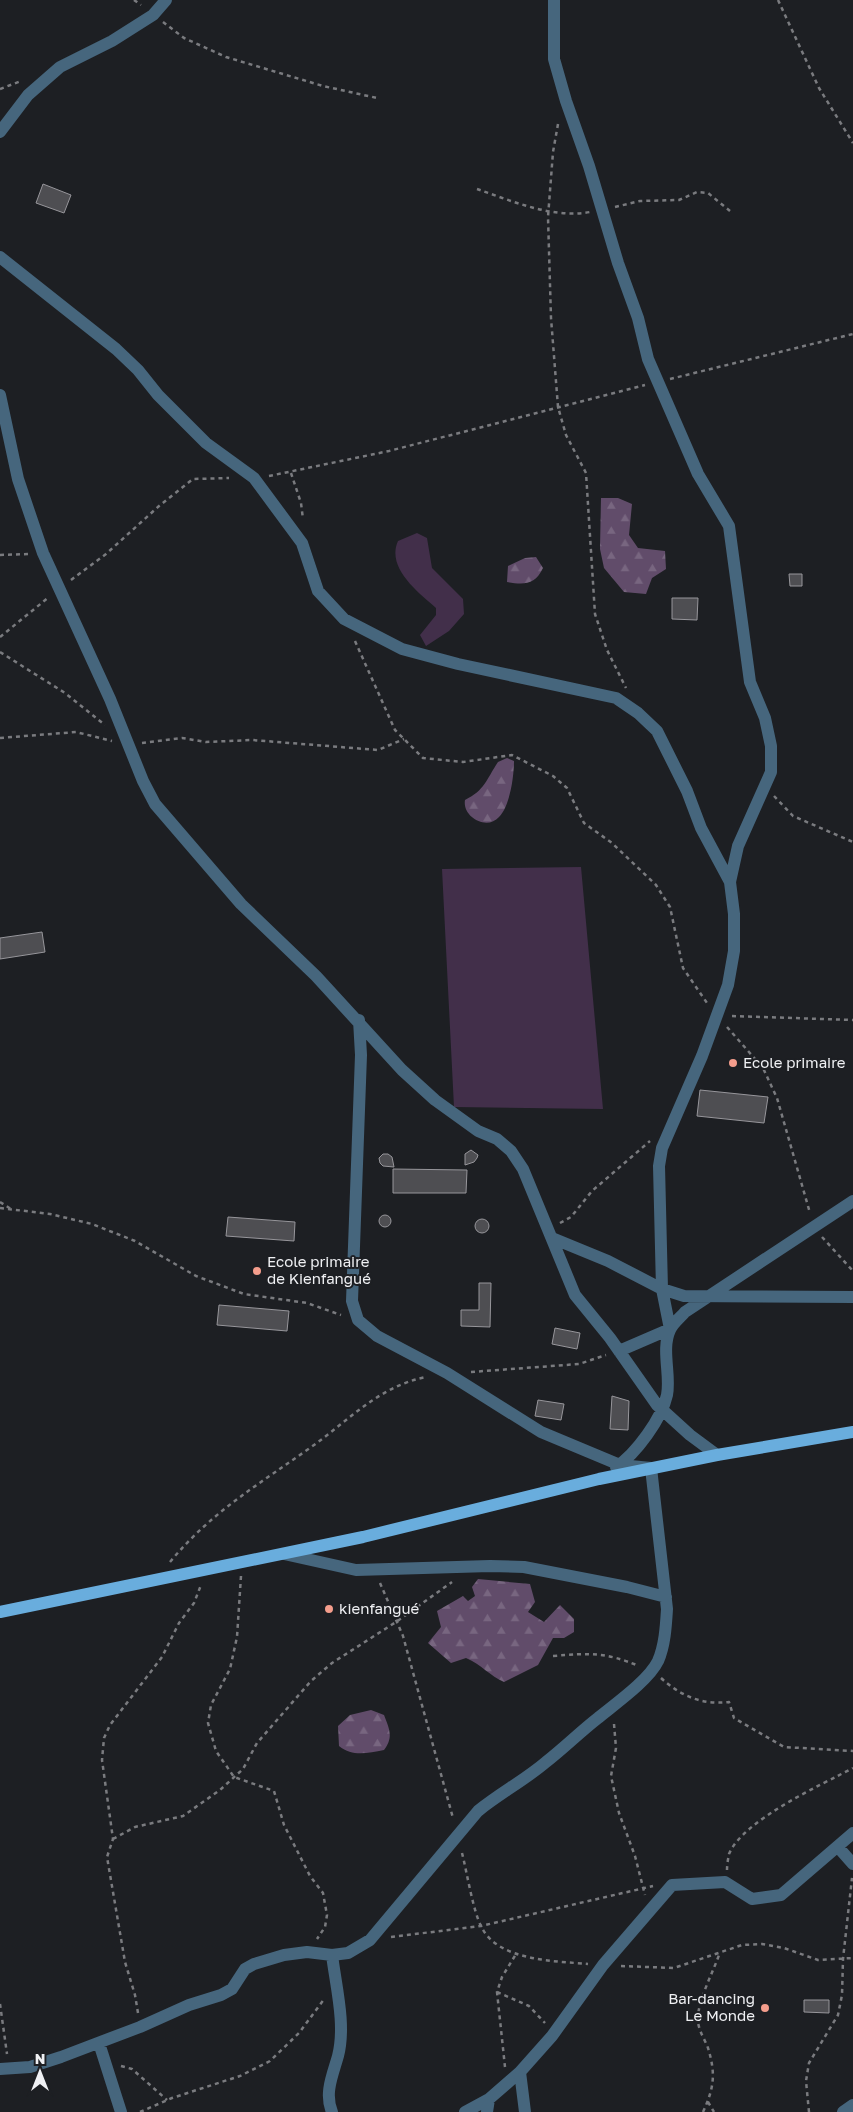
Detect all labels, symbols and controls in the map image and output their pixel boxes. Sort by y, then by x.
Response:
place label: Ecole primaire [743,1053,846,1071]
marker: Ecole primaire [727,1057,739,1069]
place label: Ecole primaire de Kienfangué [267,1252,371,1287]
marker: Ecole primaire de Kienfangué [251,1265,263,1277]
place label: kienfangué [339,1599,420,1617]
marker: kienfangué [323,1603,335,1615]
place label: Bar-dancing Le Monde [668,1989,755,2024]
marker: Bar-dancing Le Monde [759,2002,771,2014]
north arrow [15,2047,65,2097]
text: N [35,2050,45,2067]

